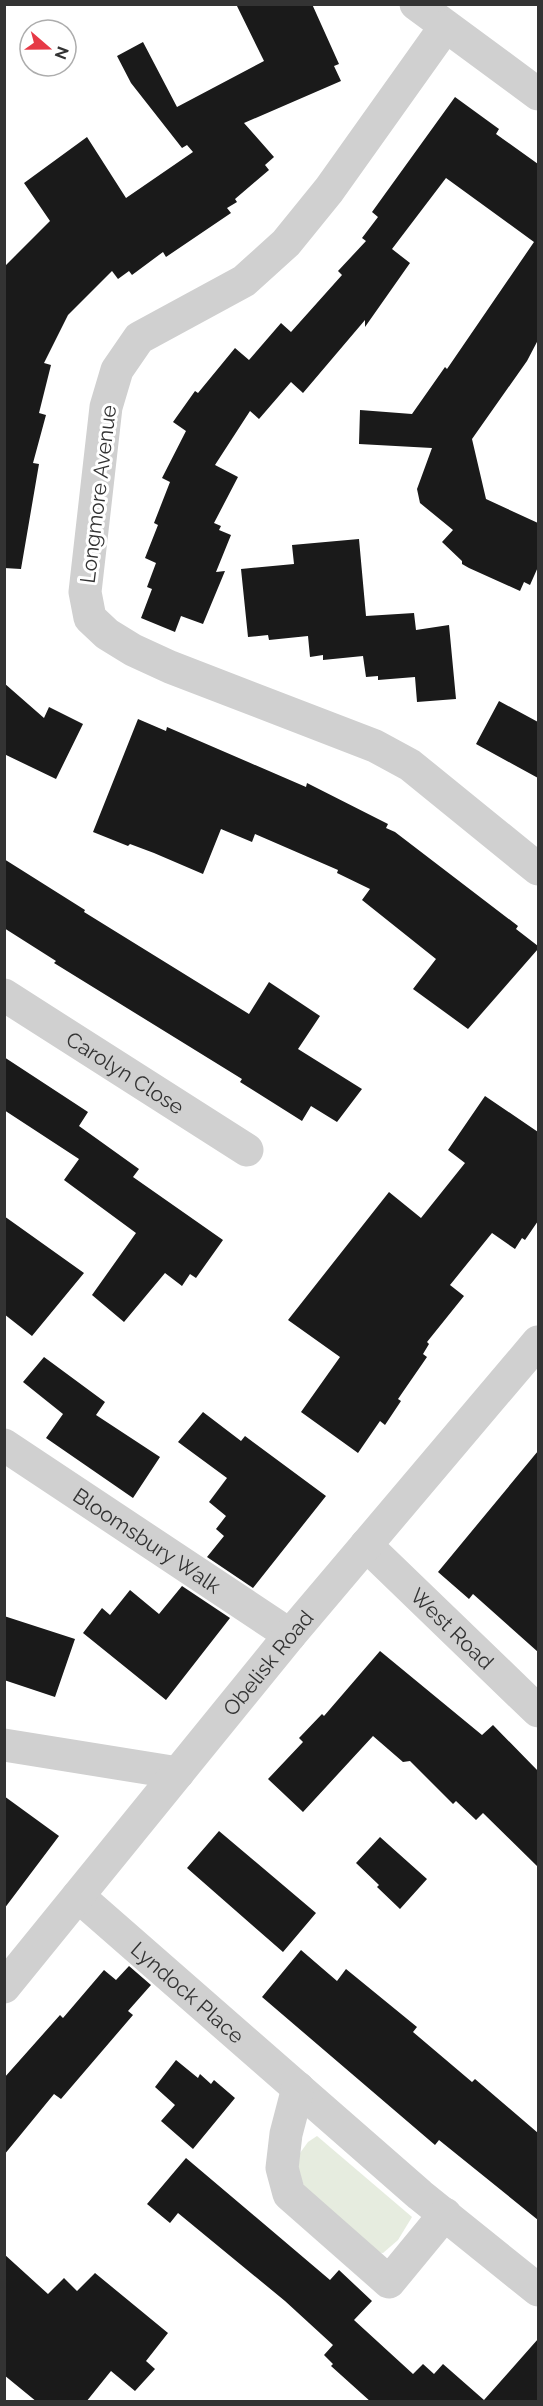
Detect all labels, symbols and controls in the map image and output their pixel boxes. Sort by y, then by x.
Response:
north arrow [18,18,78,78]
text: N [51,44,73,62]
street label: Longmore Avenue [75,404,121,584]
street label: Carolyn Close [62,1026,189,1119]
street label: Bloomsbury Walk [69,1482,226,1598]
street label: West Road [406,1583,499,1674]
street label: Obelisk Road [217,1605,318,1720]
street label: Lyndock Place [126,1936,250,2048]

